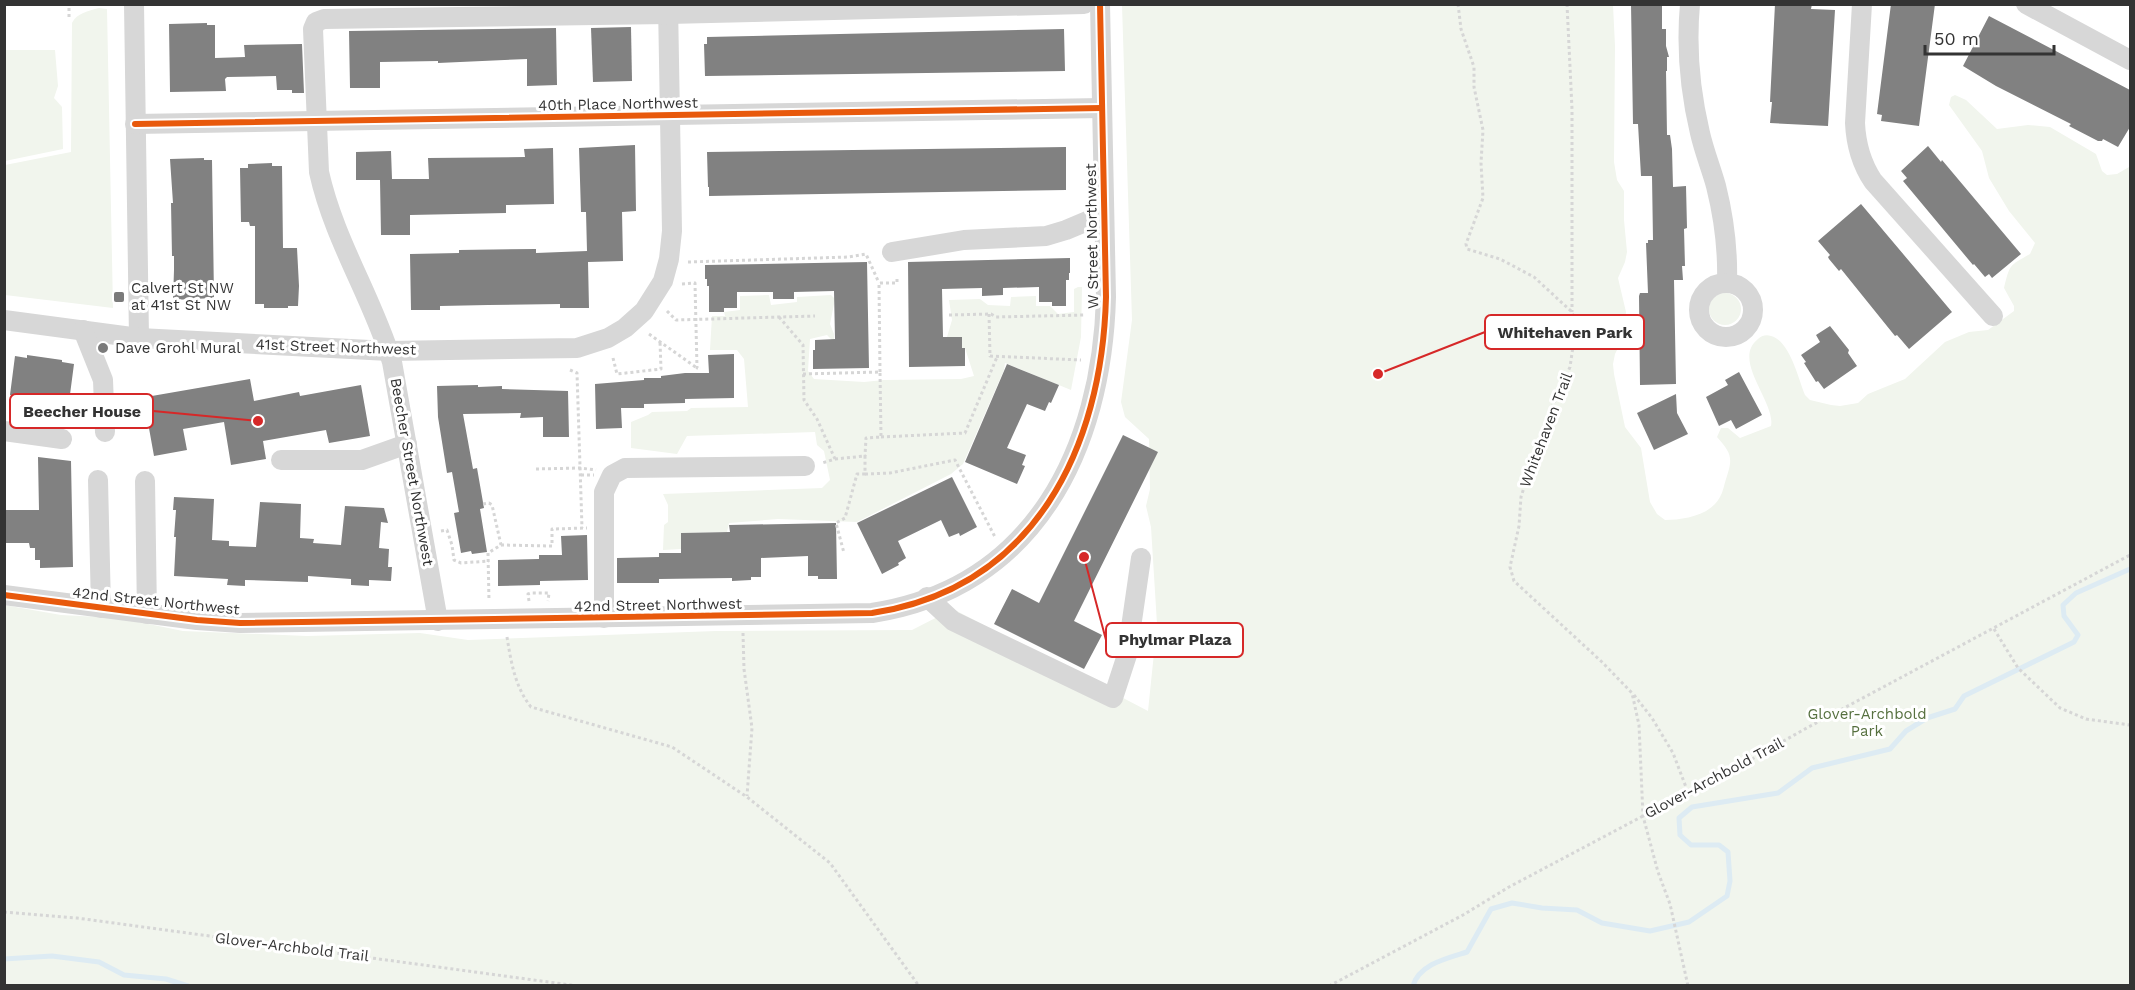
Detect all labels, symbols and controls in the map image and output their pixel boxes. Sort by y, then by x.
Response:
scale bar [1925,18,2054,56]
text: 50 m [1934,28,1979,49]
street label: 40th Place Northwest [538,94,699,114]
street label: W Street Northwest [1082,162,1102,309]
place label: Calvert St NW at 41st St NW [131,279,234,314]
marker: Calvert St NW at 41st St NW [112,290,126,304]
callout: Whitehaven Park [1485,315,1644,349]
text: Whitehaven Park [1498,323,1633,342]
street label: 41st Street Northwest [255,335,417,359]
place label: Dave Grohl Mural [115,339,241,357]
marker: Dave Grohl Mural [96,341,110,355]
street label: Whitehaven Trail [1516,370,1576,490]
street label: Beecher Street Northwest [387,377,438,568]
callout: Beecher House [10,394,153,428]
text: Beecher House [23,402,141,421]
street label: 42nd Street Northwest [71,583,241,619]
street label: 42nd Street Northwest [574,595,743,615]
callout: Phylmar Plaza [1106,623,1243,657]
text: Phylmar Plaza [1119,630,1232,649]
park label: Glover-Archbold Park [1807,705,1927,740]
street label: Glover-Archbold Trail [1641,734,1787,822]
street label: Glover-Archbold Trail [214,929,370,965]

